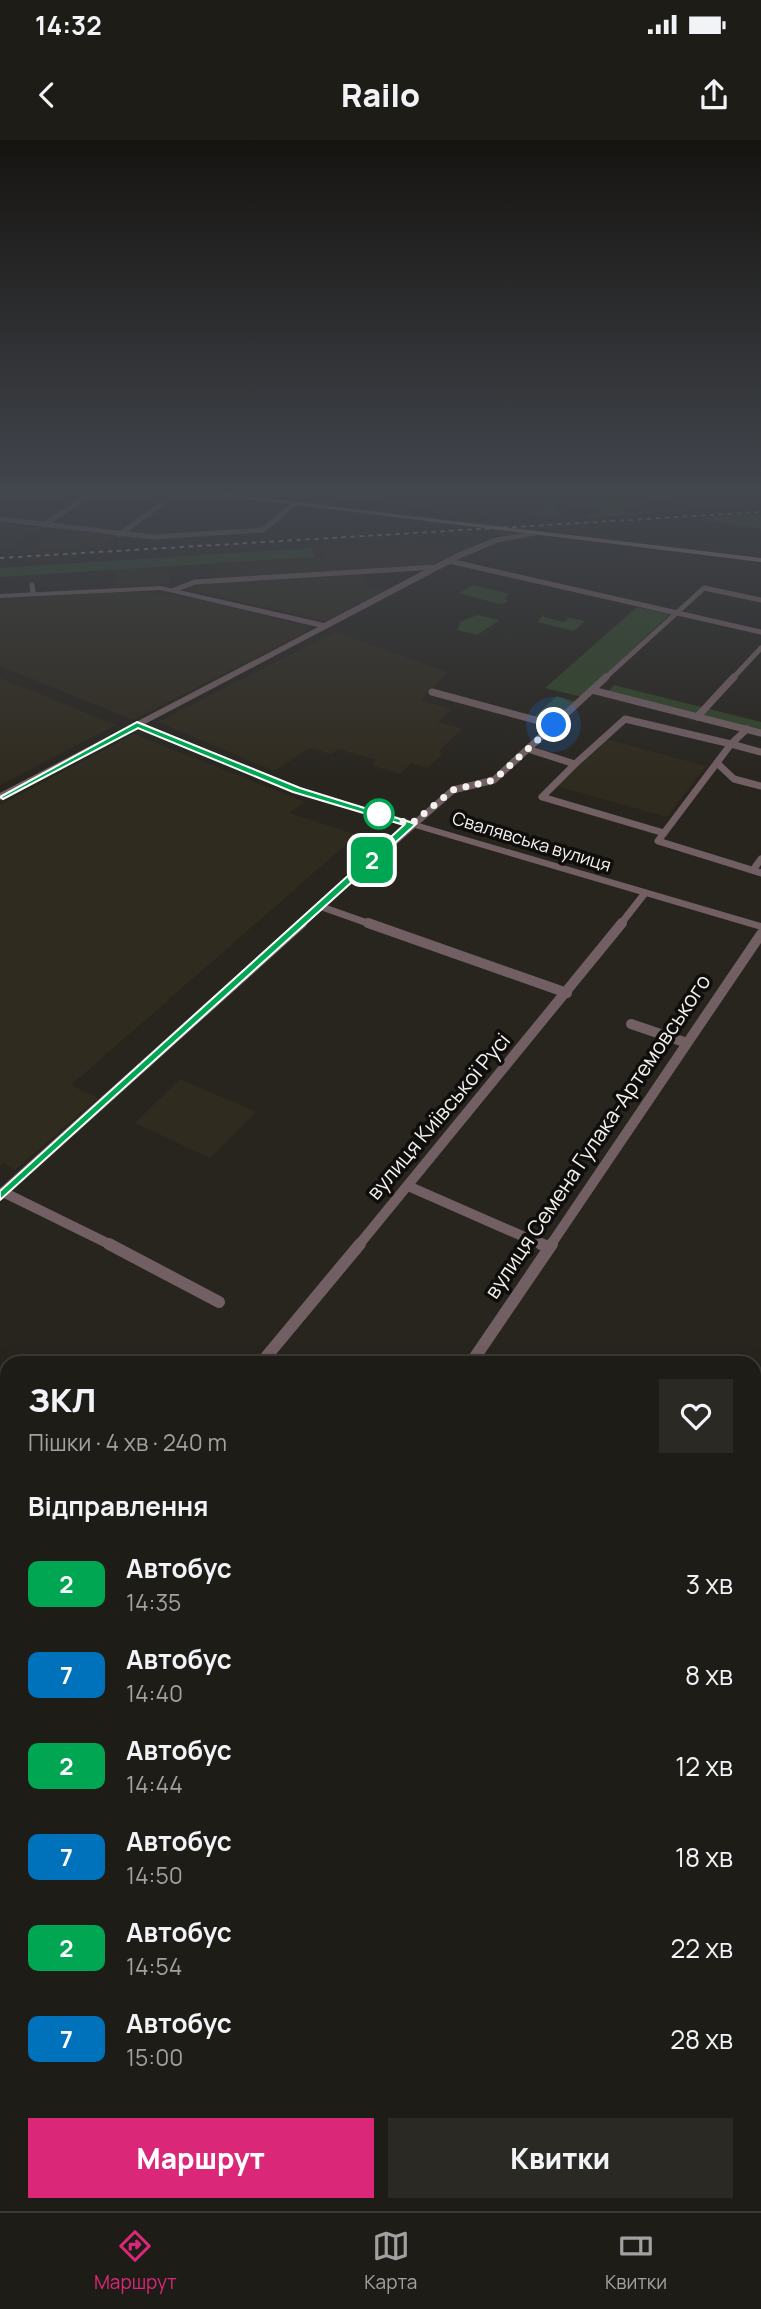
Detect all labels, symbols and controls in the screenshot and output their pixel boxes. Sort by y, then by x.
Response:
text: 14:32 [35,7,102,43]
text: Railo [341,73,420,117]
icon: back [28,76,66,114]
icon: share [695,76,733,114]
your location [536,707,571,742]
unlabelled marker [364,799,394,829]
street label: Свалявська вулиця [450,805,614,877]
line badge: 2 [349,837,395,883]
text: 2 [365,843,379,876]
street label: вулиця Семена Гулака-Артемовського [478,968,716,1304]
street label: вулиця Київської Русі [360,1027,516,1205]
text: ЗКЛ [28,1377,96,1422]
button: heart [659,1379,733,1453]
text: Пішки · 4 хв · 240 m [28,1426,227,1458]
text: Відправлення [28,1488,208,1524]
text: Автобус [126,1550,232,1586]
text: 3 хв [686,1566,733,1602]
text: 2 [59,1567,74,1600]
text: 14:35 [126,1586,181,1618]
text: Автобус [126,1641,232,1677]
text: 8 хв [685,1657,733,1693]
text: 7 [60,1658,73,1691]
text: 14:40 [126,1677,183,1709]
text: Автобус [126,1732,232,1768]
text: 12 хв [675,1748,733,1784]
text: 2 [59,1749,74,1782]
text: 14:44 [126,1768,183,1800]
text: Автобус [126,1823,232,1859]
text: 18 хв [675,1839,733,1875]
text: 7 [60,1840,73,1873]
text: 14:50 [126,1859,183,1891]
text: Автобус [126,1914,232,1950]
text: 22 хв [671,1930,733,1966]
text: 2 [59,1931,74,1964]
text: 14:54 [126,1950,182,1982]
text: Автобус [126,2005,232,2041]
text: 28 хв [670,2021,733,2057]
text: 7 [60,2022,73,2055]
text: 15:00 [126,2041,183,2073]
button: Маршрут [28,2118,374,2198]
button: Квитки [388,2118,733,2198]
tab: Маршрут [94,2227,177,2295]
tab: Карта [364,2227,417,2295]
tab: Квитки [605,2227,667,2295]

